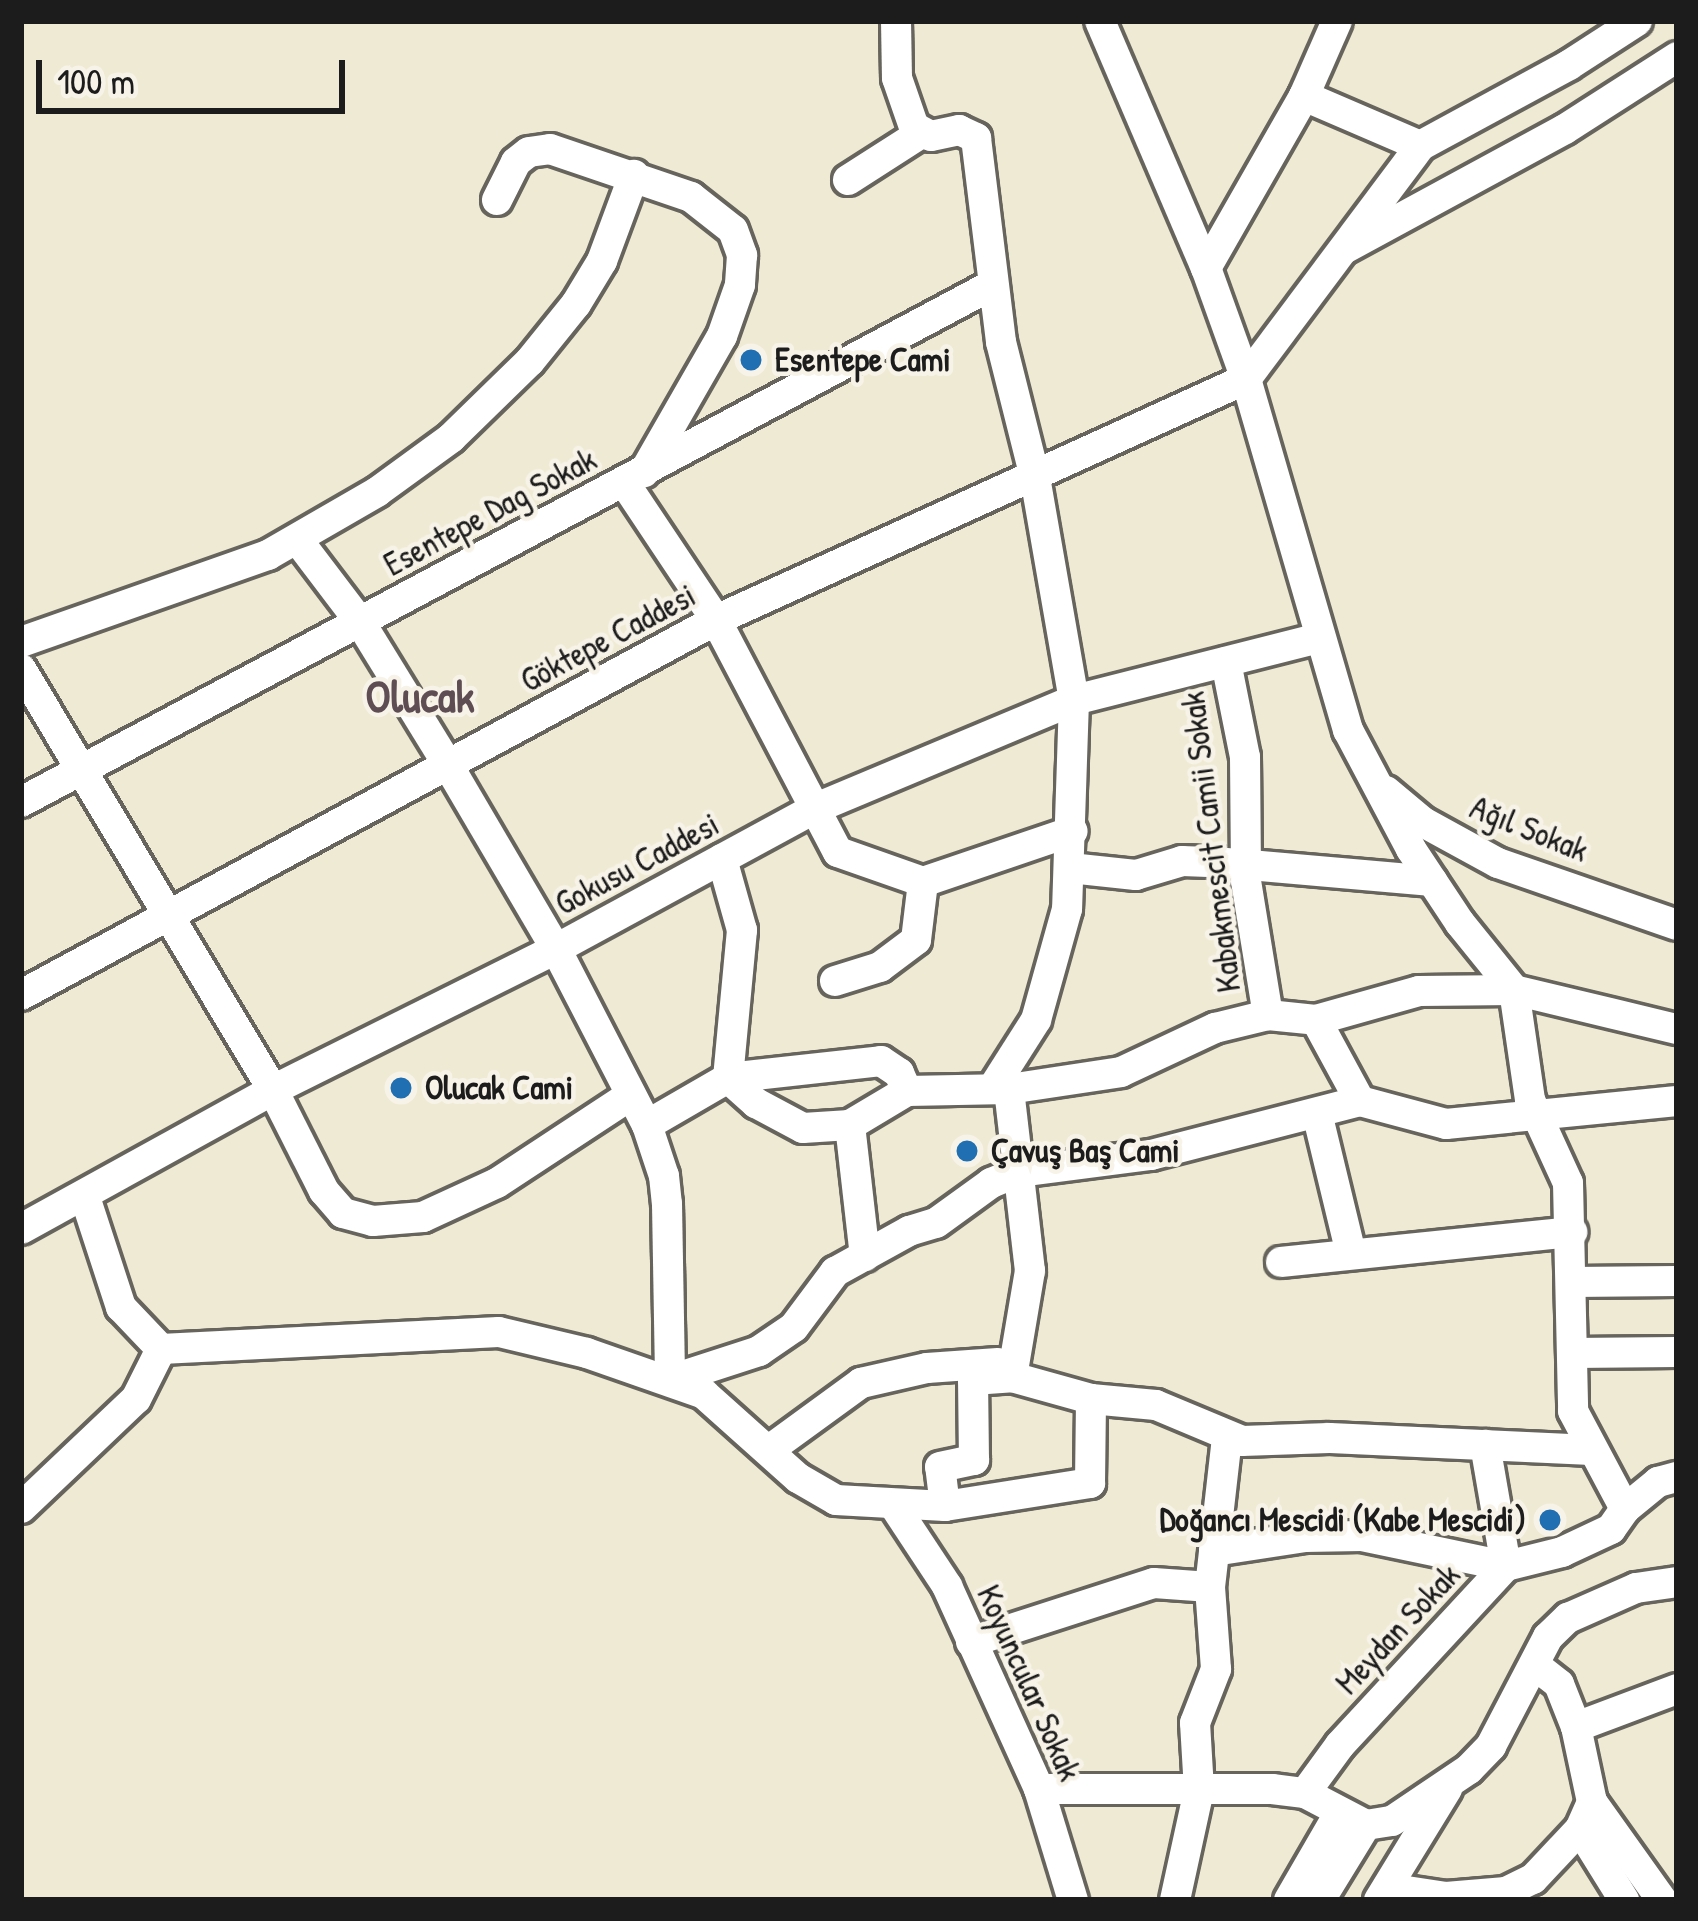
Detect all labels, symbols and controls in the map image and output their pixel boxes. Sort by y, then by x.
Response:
scale bar [42,36,351,110]
text: 100 m [57,56,135,105]
place label: Esentepe Cami [775,340,951,380]
marker: Esentepe Cami [738,347,764,373]
street label: Esentepe Dag Sokak [377,440,603,584]
street label: Göktepe Caddesi [514,575,702,701]
district label: Olucak [366,669,474,723]
street label: Kabakmescit Camii Sokak [1173,689,1249,995]
street label: Ağıl Sokak [1464,788,1594,870]
street label: Gokusu Caddesi [548,804,726,924]
place label: Olucak Cami [425,1068,573,1108]
marker: Olucak Cami [388,1075,414,1101]
place label: Çavuş Baş Cami [991,1131,1180,1171]
marker: Çavuş Baş Cami [954,1138,980,1164]
place label: Doğancı Mescidi (Kabe Mescidi) [1160,1500,1526,1540]
marker: Doğancı Mescidi (Kabe Mescidi) [1537,1507,1563,1533]
street label: Meydan Sokak [1328,1556,1468,1702]
street label: Koyuncular Sokak [968,1579,1090,1787]

